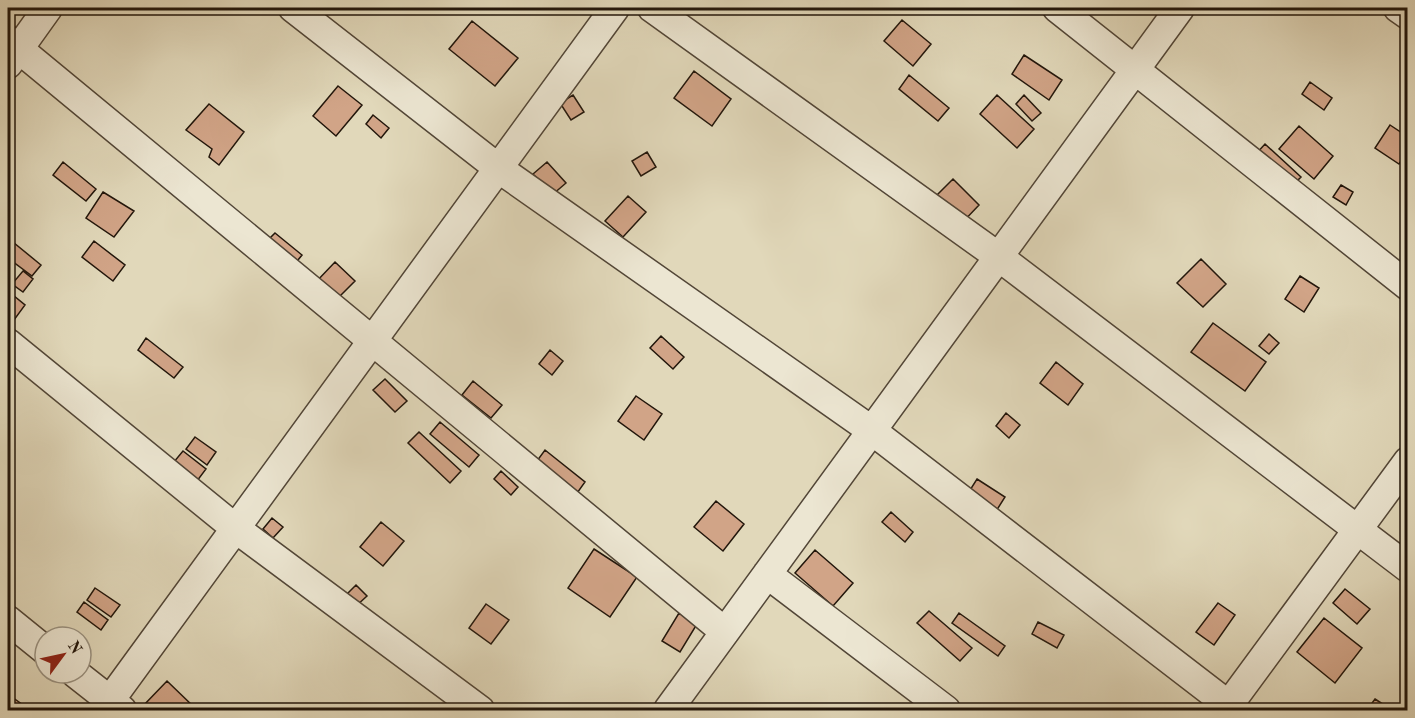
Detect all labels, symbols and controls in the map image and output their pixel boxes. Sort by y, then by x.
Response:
north arrow [33,625,93,685]
text: N [64,638,84,658]

